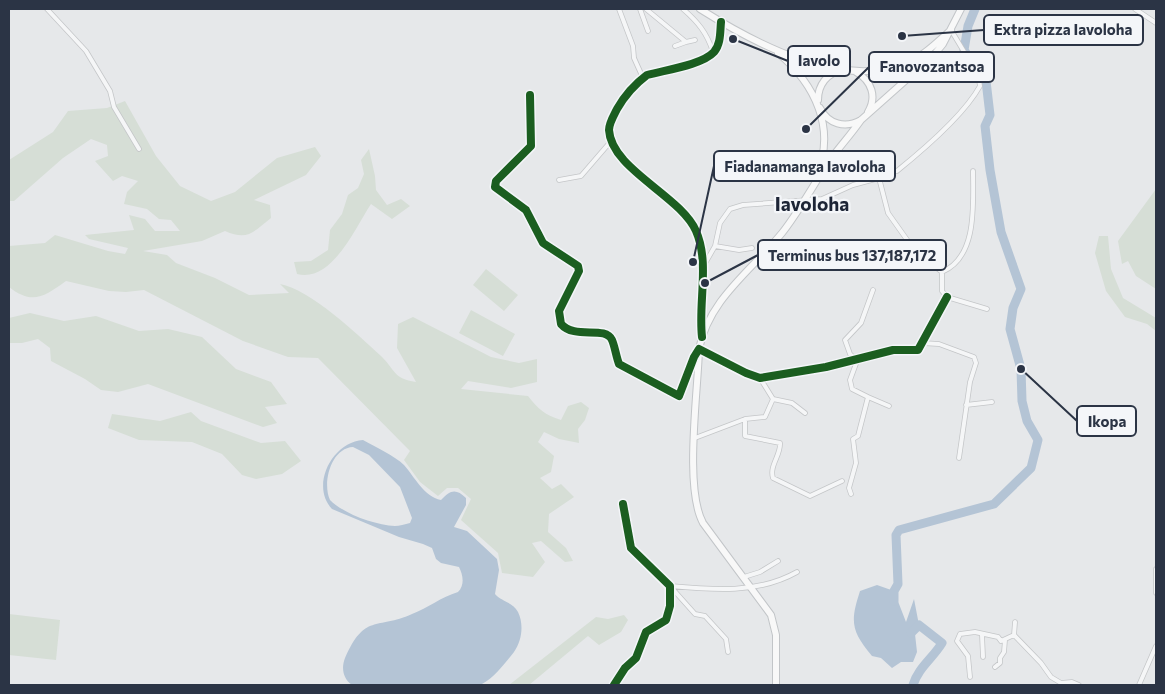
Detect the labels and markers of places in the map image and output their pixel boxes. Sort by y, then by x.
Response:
callout: Extra pizza Iavoloha [984,15,1143,45]
callout: Iavolo [788,46,850,76]
callout: Fanovozantsoa [869,52,994,82]
callout: Fiadanamanga Iavoloha [714,151,895,181]
callout: Terminus bus 137,187,172 [758,240,946,270]
callout: Ikopa [1077,406,1136,436]

